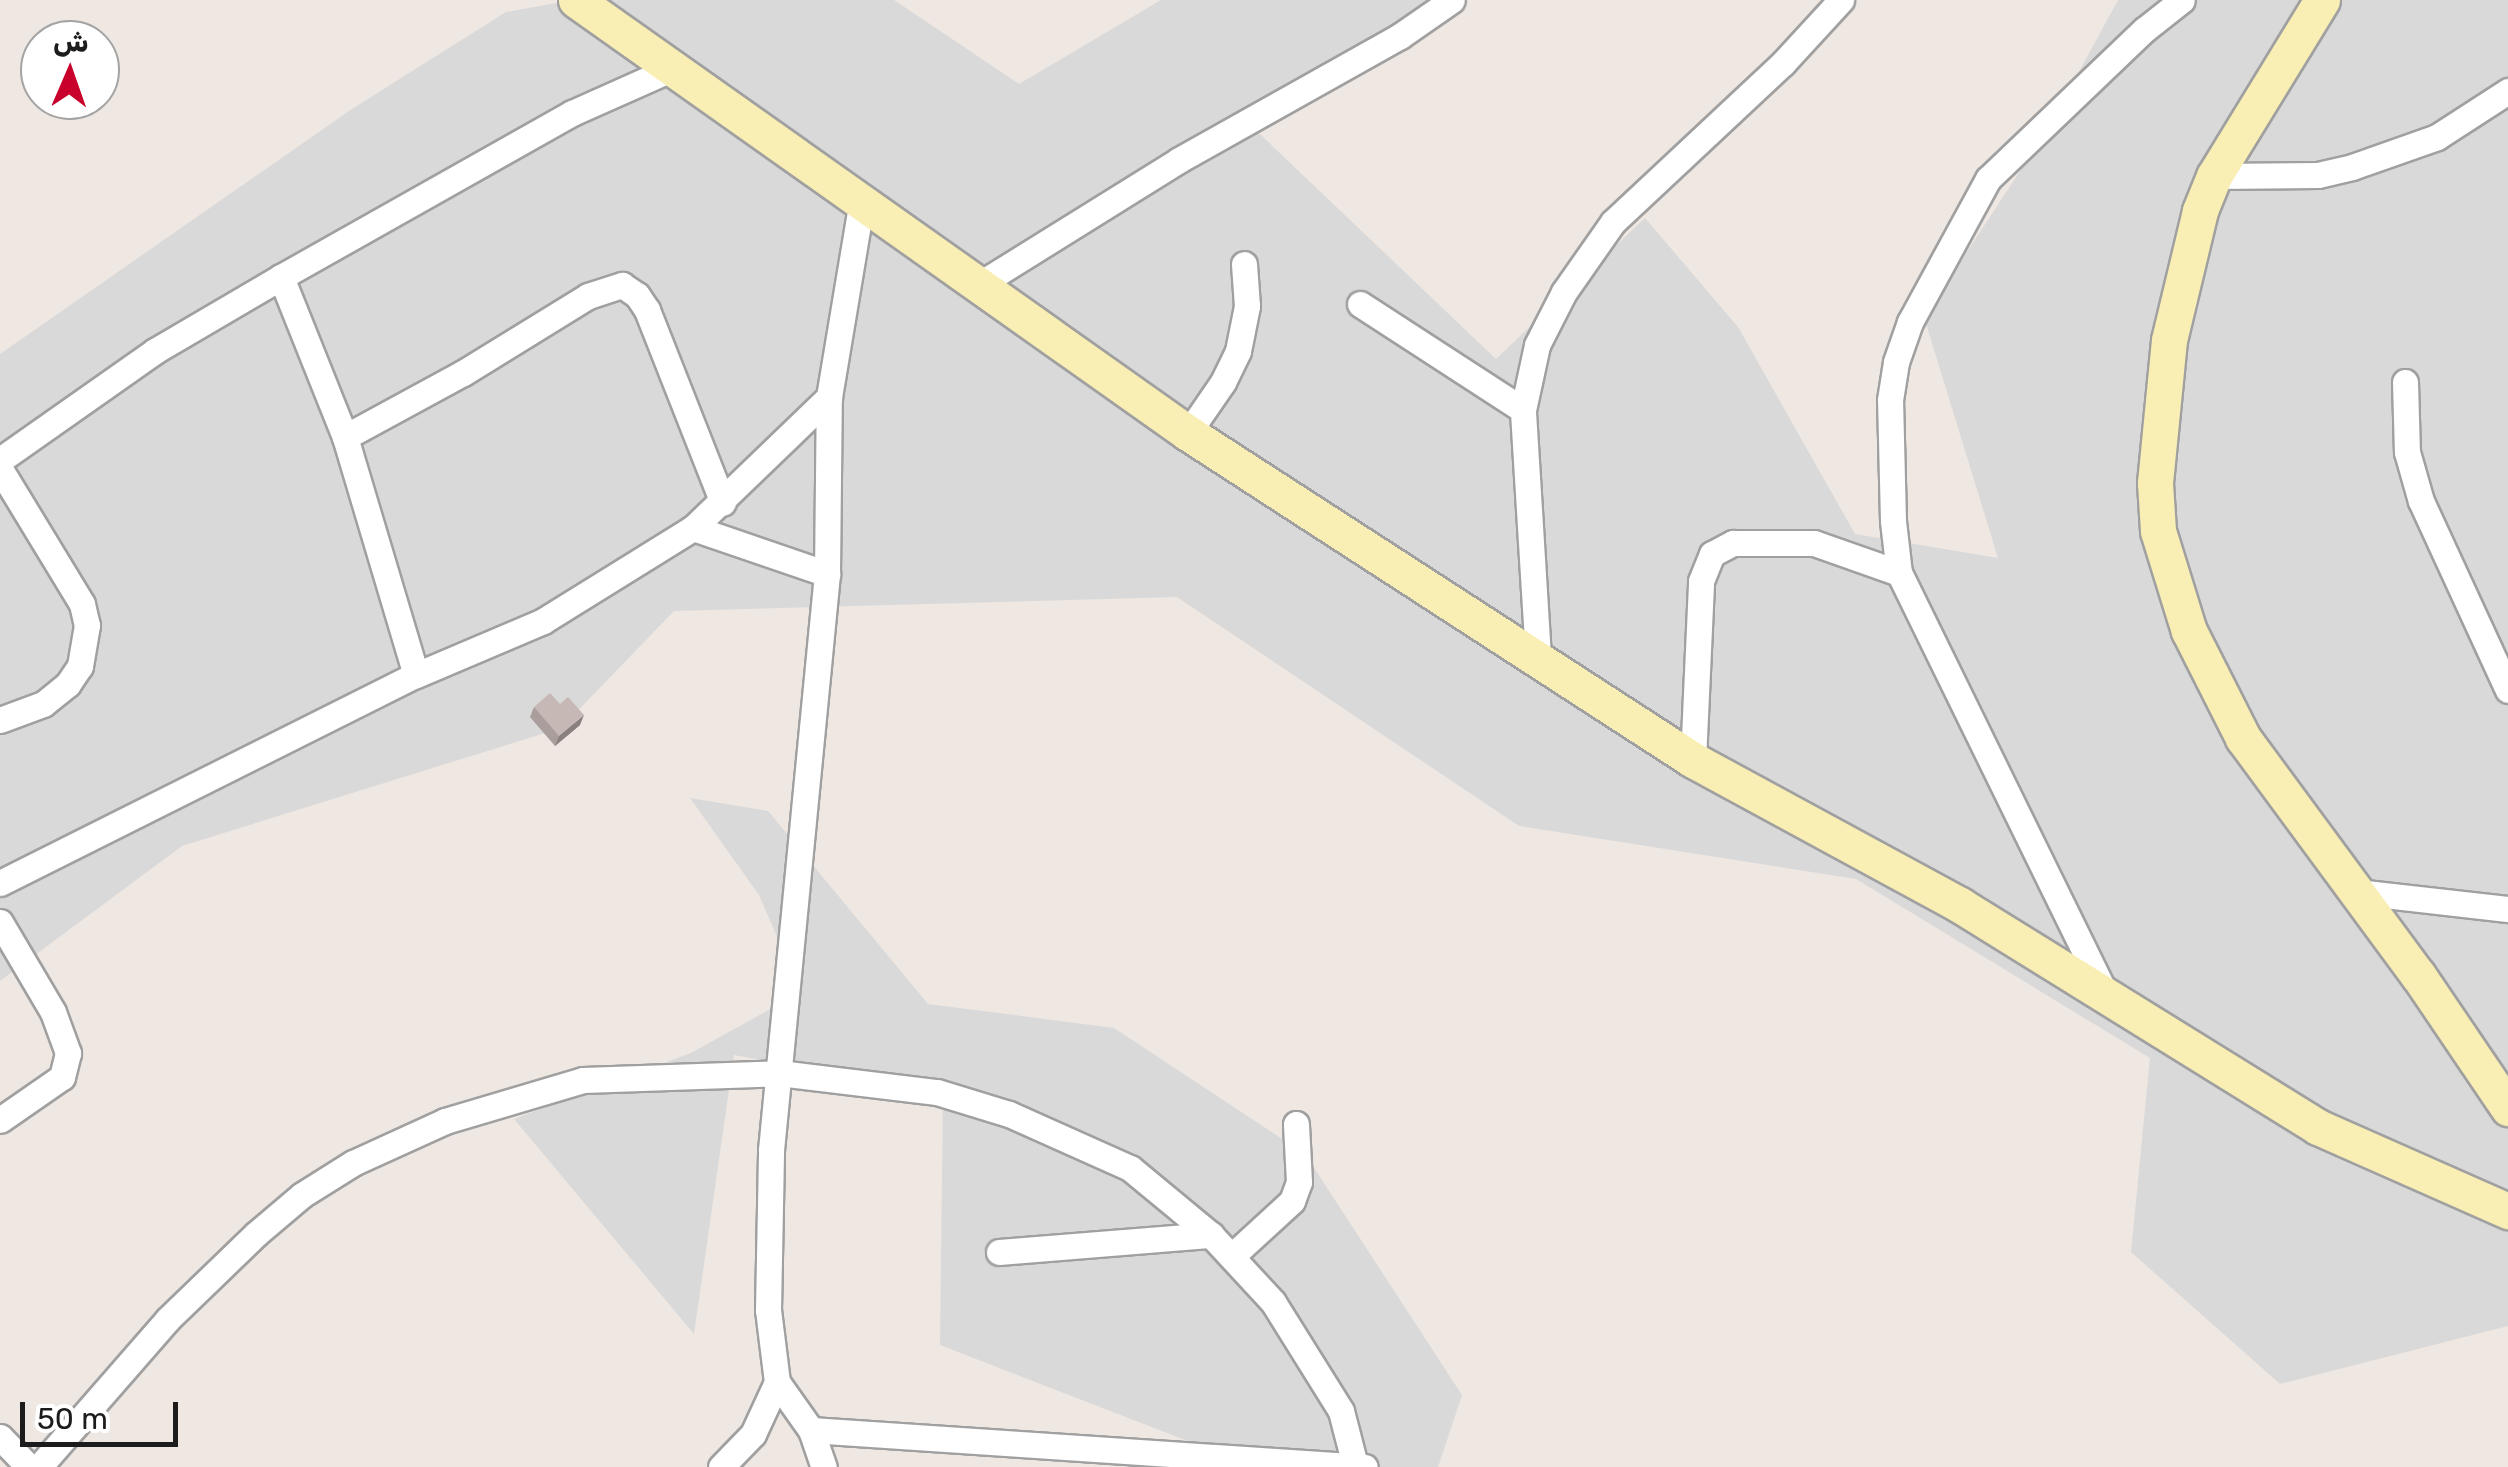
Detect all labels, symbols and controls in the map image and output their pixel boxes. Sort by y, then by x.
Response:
north arrow [20,20,120,120]
text: ش [53,24,89,59]
scale bar [25,1382,182,1444]
text: 50 m [37,1401,108,1437]

